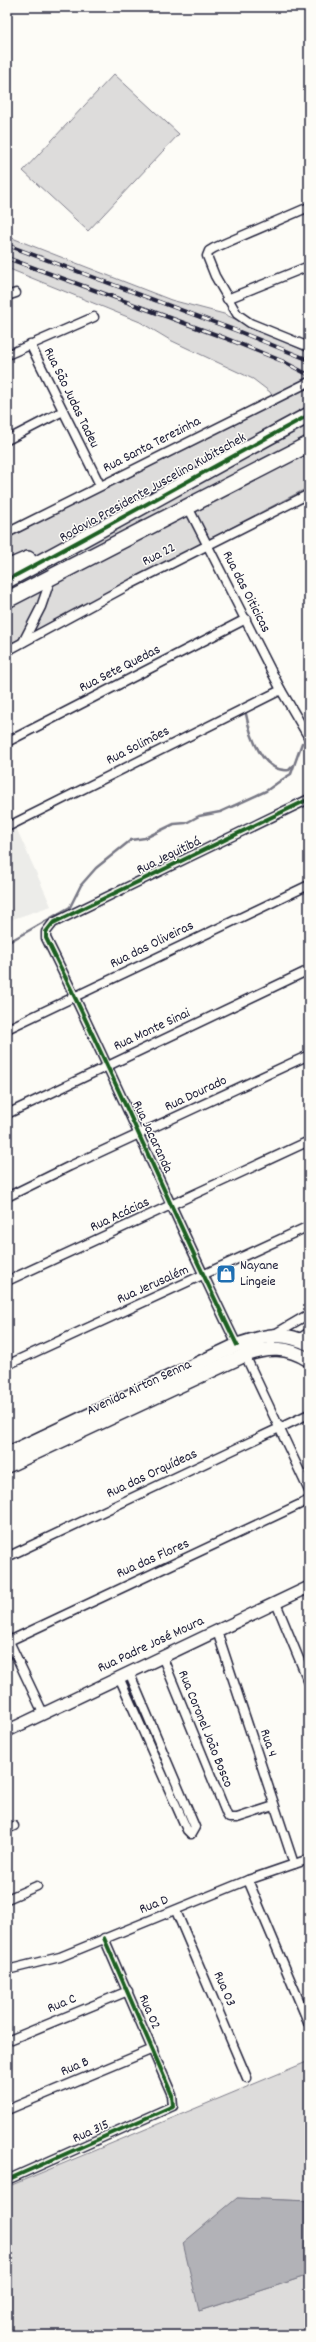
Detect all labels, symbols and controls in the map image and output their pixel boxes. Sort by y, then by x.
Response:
street label: Rua São Judas Tadeu [38,344,104,452]
street label: Rua Santa Terezinha [100,412,205,478]
street label: Rodovia Presidente Juscelino Kubitschek [56,428,250,548]
street label: Rua 22 [139,538,179,572]
street label: Rua das Oiticicas [217,548,275,636]
street label: Rua Sete Quedas [76,640,164,698]
street label: Rua Solimões [103,721,173,771]
street label: Rua Jequitibá [133,832,205,880]
street label: Rua das Oliveiras [107,916,197,974]
street label: Rua Monte Sinai [110,1003,194,1056]
street label: Rua Dourado [162,1071,230,1117]
street label: Rua Jacaranda [126,1097,178,1177]
street label: Rua Acácias [87,1192,153,1237]
place label: Nayane Lingeie [240,1256,278,1292]
street label: Rua Jerusalém [114,1260,192,1310]
shop icon: Nayane Lingeie [215,1263,237,1285]
street label: Avenida Airton Senna [83,1355,195,1421]
street label: Rua das Orquídeas [103,1444,201,1504]
street label: Rua das Flores [113,1534,193,1584]
street label: Rua Padre José Moura [94,1611,208,1678]
street label: Rua Coronel João Bosco [172,1667,238,1791]
street label: Rua 4 [254,1726,282,1760]
street label: Rua D [136,1890,172,1920]
street label: Rua 03 [208,1968,240,2010]
street label: Rua C [44,1989,80,2019]
street label: Rua 02 [133,1991,165,2033]
street label: Rua B [58,2052,93,2082]
street label: Rua 315 [69,2115,113,2149]

